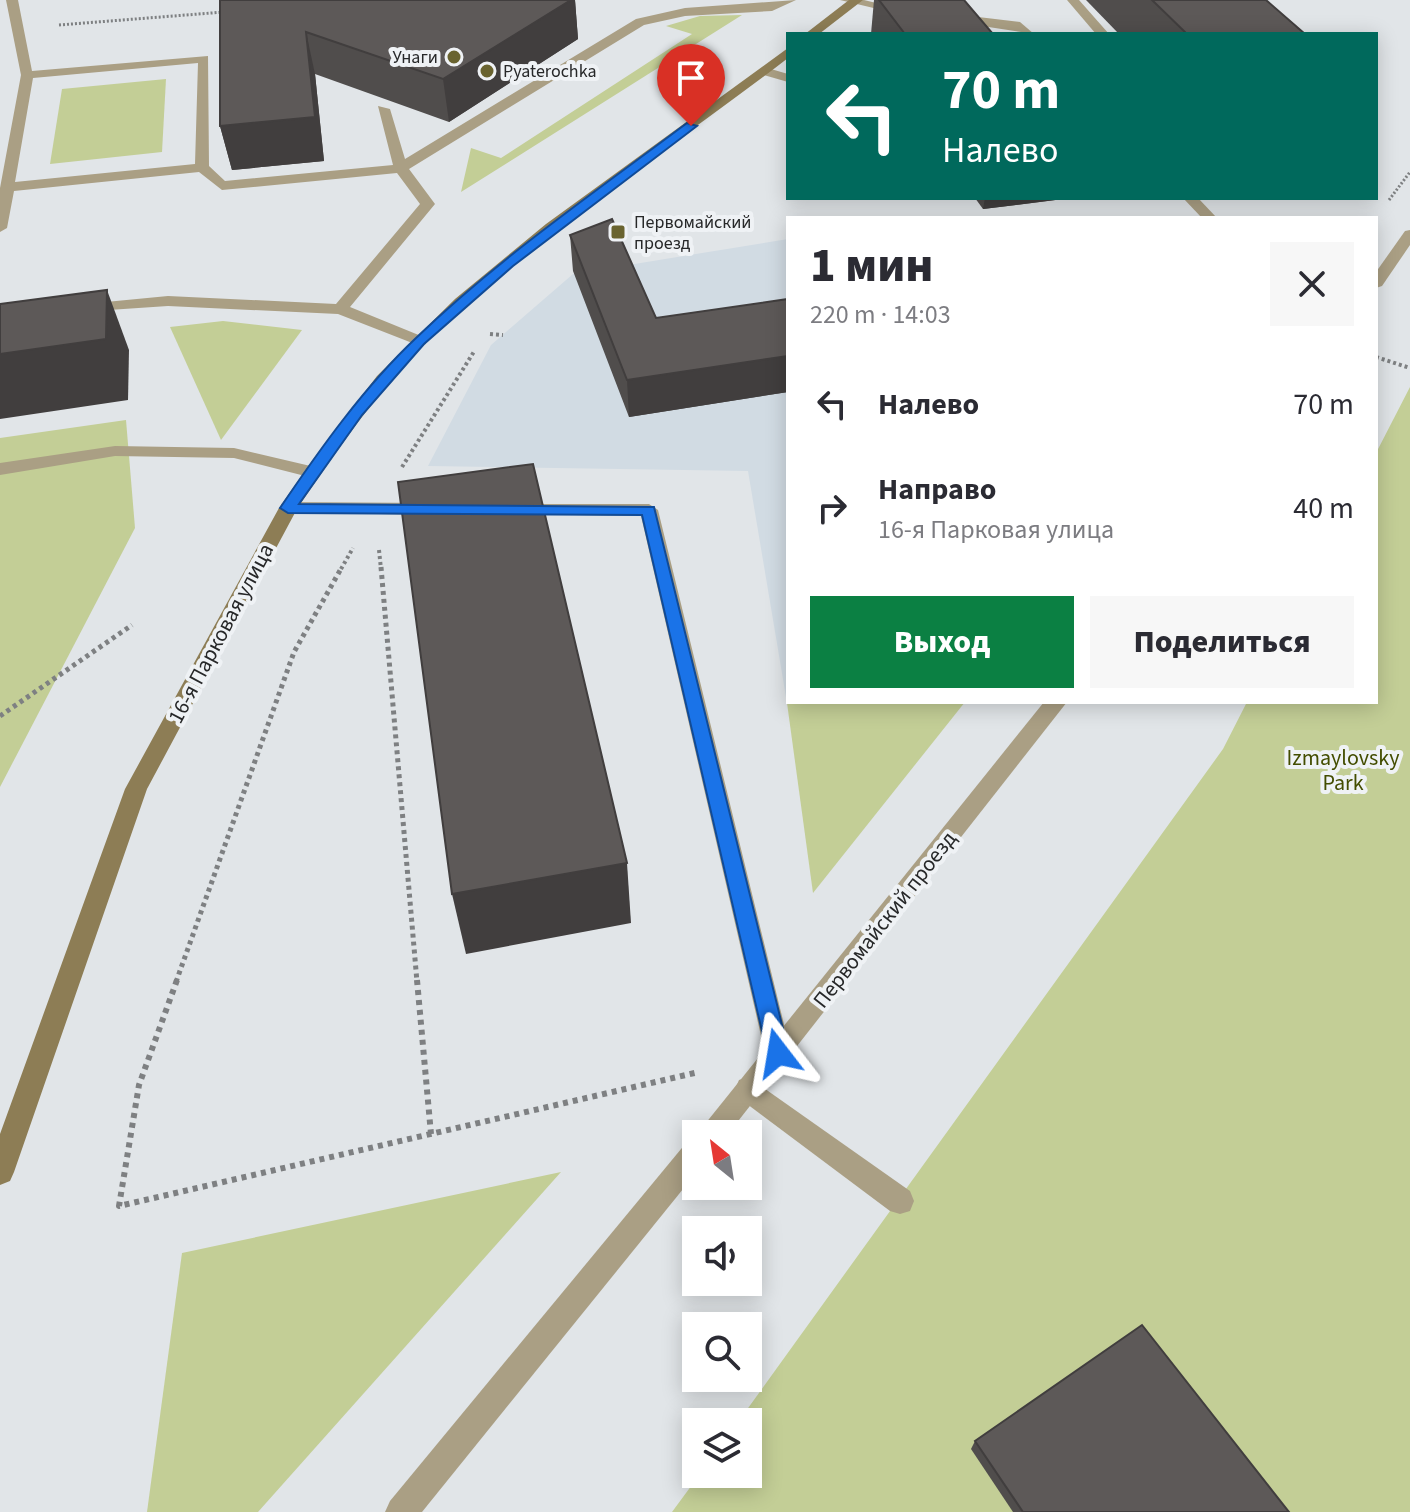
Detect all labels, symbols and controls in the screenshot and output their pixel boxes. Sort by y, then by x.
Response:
pin [657,44,725,126]
place label: Унаги [393,45,438,70]
marker: Унаги [445,48,463,66]
text: 70 m [942,51,1060,130]
icon: arrive [669,56,713,100]
place label: Pyaterochka [503,59,596,84]
marker: Pyaterochka [478,62,496,80]
icon: left [810,64,914,168]
text: Налево [942,125,1058,176]
place label: Первомайский проезд [634,210,752,256]
marker: Первомайский проезд [609,223,627,241]
text: 1 мин [810,232,933,300]
button: close [1270,242,1354,326]
text: 220 m · 14:03 [810,296,951,333]
icon: left [810,382,854,426]
text: Налево [878,383,979,426]
text: 70 m [1293,383,1354,426]
text: Направо [878,468,996,511]
icon: right [810,486,854,530]
text: 40 m [1293,487,1354,530]
text: 16-я Парковая улица [878,511,1114,548]
street label: 16-я Парковая улица [160,538,282,729]
button: Выход [810,596,1074,688]
button: Поделиться [1090,596,1354,688]
park label: Izmaylovsky Park [1287,742,1400,799]
street label: Первомайский проезд [805,824,964,1015]
position arrow [736,1011,820,1095]
north arrow [682,1120,762,1200]
map controls [682,1120,762,1488]
button: sound [682,1216,762,1296]
button: search [682,1312,762,1392]
button: layers [682,1408,762,1488]

